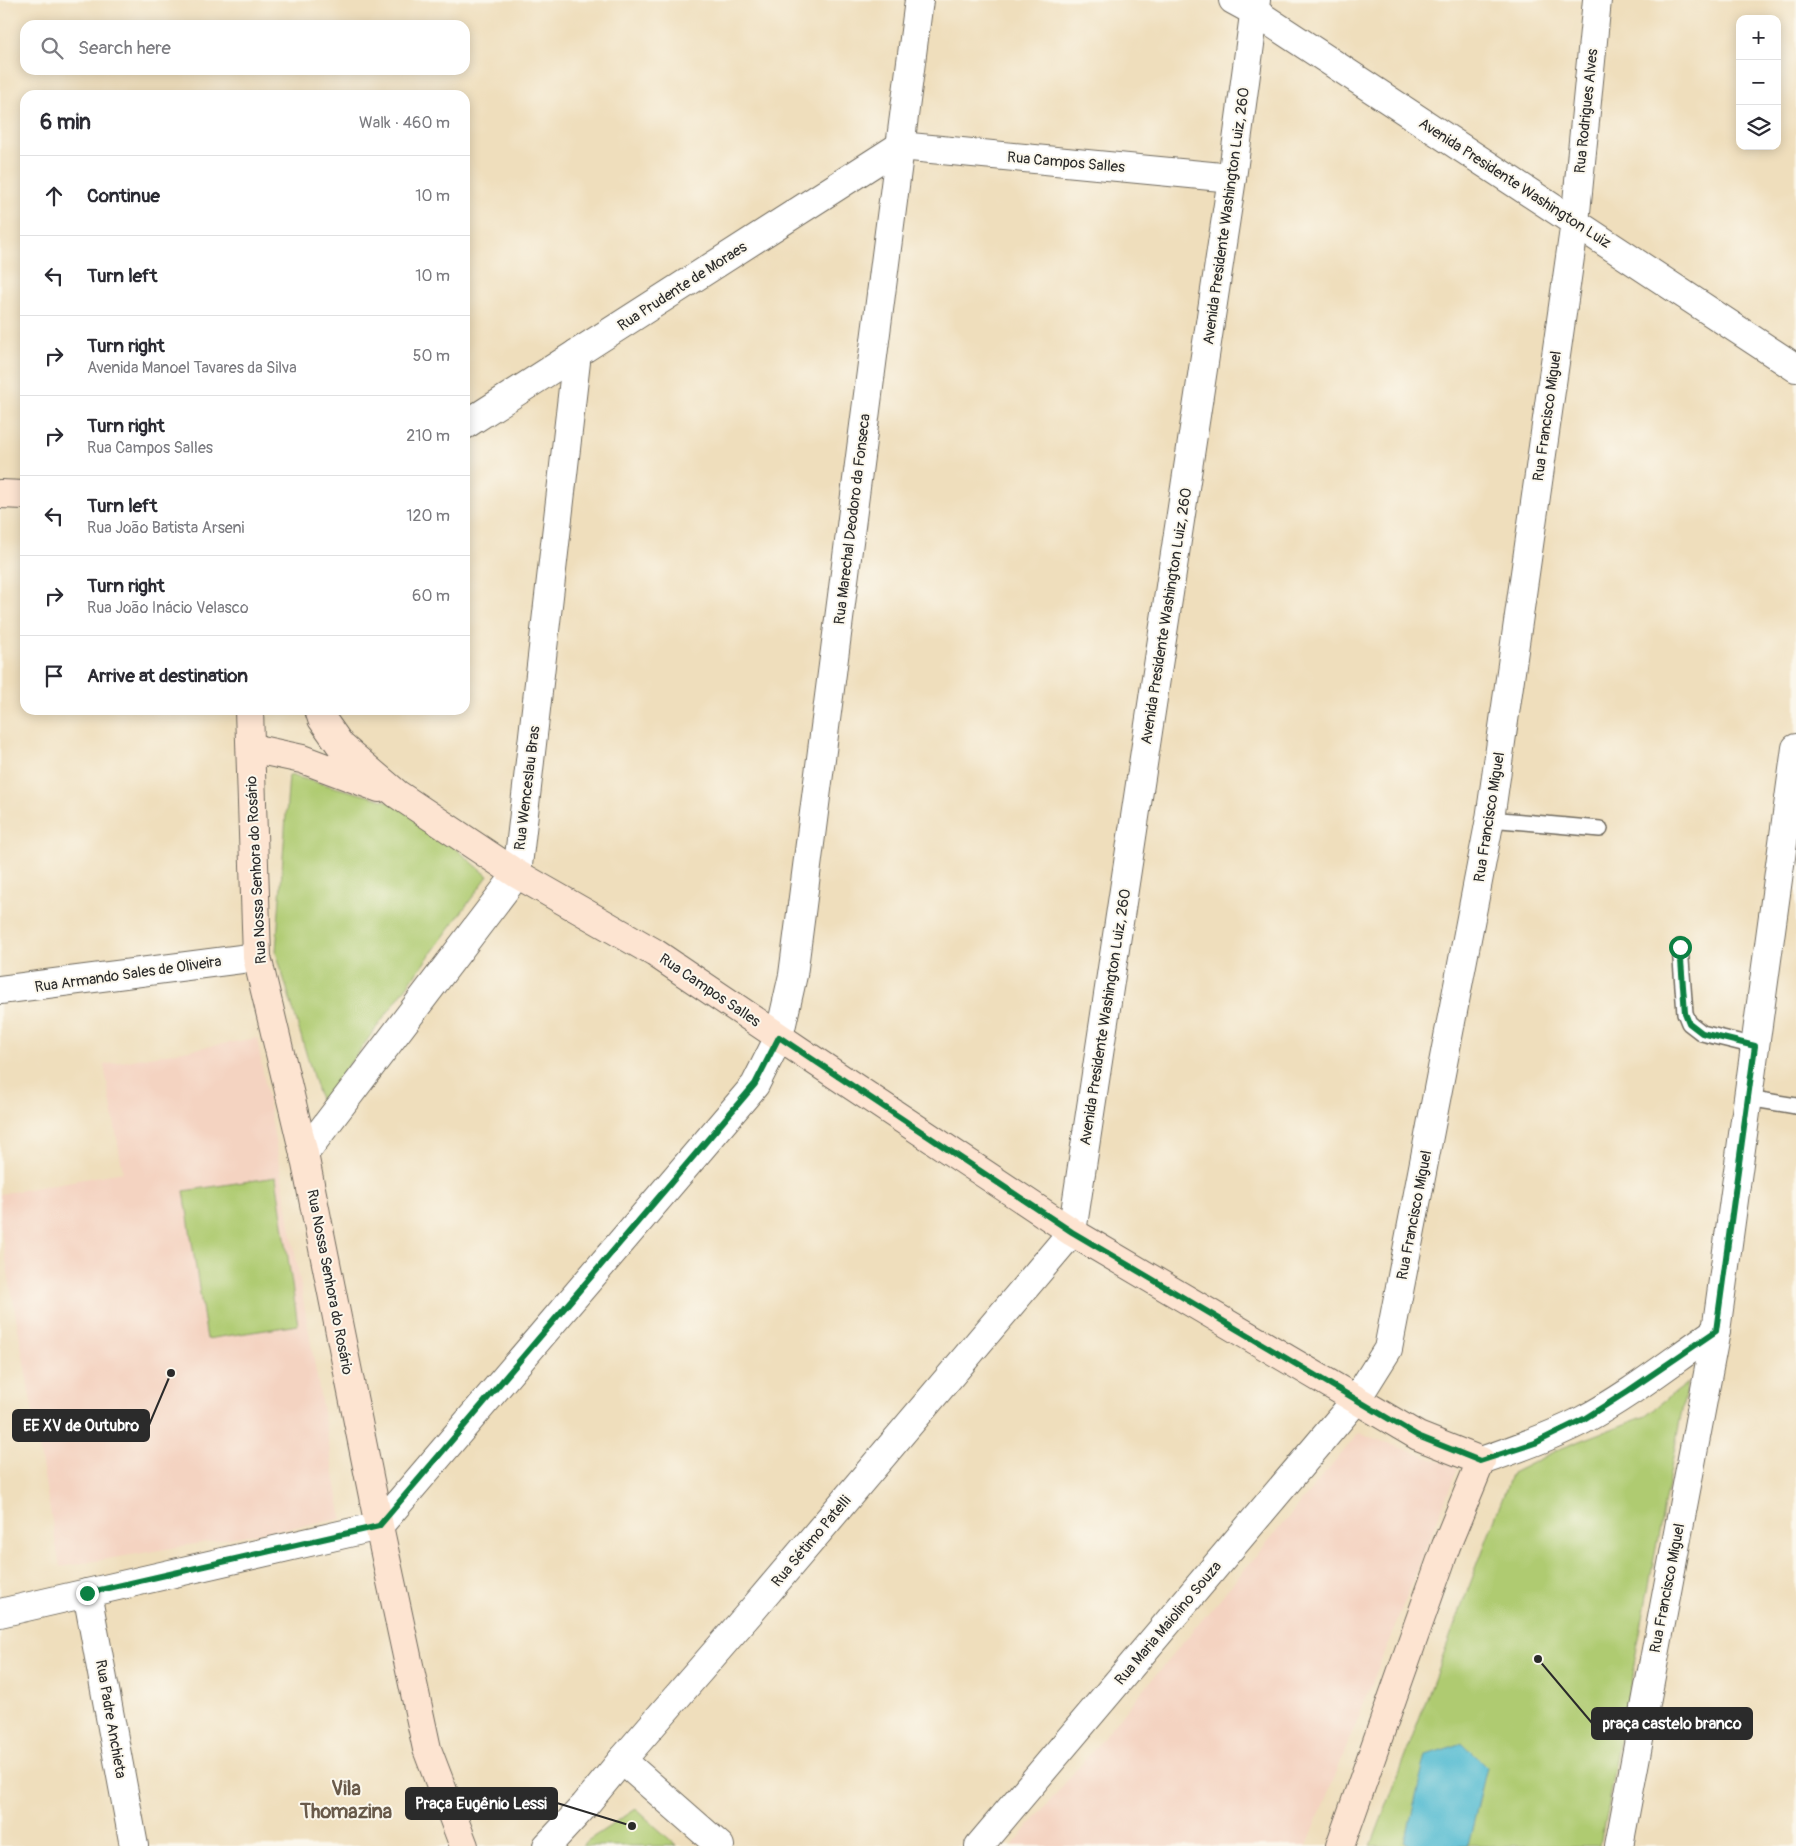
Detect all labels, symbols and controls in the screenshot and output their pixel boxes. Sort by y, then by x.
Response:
map controls [1736,15,1781,150]
button: + [1736,15,1781,60]
search box [20,20,470,75]
icon: search [38,34,66,62]
text: Search here [78,36,171,60]
street label: Rua Rodrigues Alves [1571,48,1603,174]
button: − [1736,60,1781,105]
street label: Avenida Presidente Washington Luiz, 260 [1199,86,1254,346]
button: layers [1736,105,1781,150]
text: 6 min [40,109,91,136]
text: Walk · 460 m [359,113,450,133]
street label: Avenida Presidente Washington Luiz [1415,114,1615,253]
street label: Rua Campos Salles [1006,148,1126,177]
icon: ahead [40,182,68,210]
text: Continue [87,184,160,208]
text: 10 m [415,186,450,206]
street label: Rua Prudente de Moraes [614,237,751,335]
icon: left [40,262,68,290]
text: Turn left [87,264,157,288]
text: 10 m [415,266,450,286]
text: Turn right [87,334,165,358]
icon: right [40,342,68,370]
text: 50 m [413,346,450,366]
street label: Rua Francisco Miguel [1529,350,1566,482]
text: Avenida Manoel Tavares da Silva [87,358,297,378]
street label: Rua Marechal Deodoro da Fonseca [830,413,875,625]
text: Turn right [87,414,165,438]
icon: right [40,422,68,450]
text: 210 m [406,426,450,446]
text: Rua Campos Salles [87,438,213,458]
street label: Avenida Presidente Washington Luiz, 260 [1137,486,1196,746]
text: Turn left [87,494,157,518]
icon: left [40,502,68,530]
text: 120 m [406,506,450,526]
text: Rua João Batista Arseni [87,518,244,538]
text: Turn right [87,574,165,598]
icon: right [40,582,68,610]
text: 60 m [412,586,450,606]
text: Rua João Inácio Velasco [87,598,248,618]
icon: arrive [40,662,68,690]
text: Arrive at destination [87,664,248,688]
street label: Rua Wenceslau Bras [510,725,545,851]
street label: Rua Francisco Miguel [1470,751,1509,883]
street label: Rua Nossa Senhora do Rosário [242,776,271,964]
street label: Avenida Presidente Washington Luiz, 260 [1076,887,1135,1147]
route start [1669,936,1692,959]
street label: Rua Campos Salles [655,950,764,1031]
street label: Rua Armando Sales de Oliveira [33,952,223,997]
street label: Rua Francisco Miguel [1393,1149,1436,1281]
street label: Rua Nossa Senhora do Rosário [302,1188,357,1376]
callout: EE XV de Outubro [13,1410,149,1441]
text: EE XV de Outubro [23,1416,139,1436]
street label: Rua Sétimo Patelli [768,1491,855,1591]
street label: Rua Francisco Miguel [1646,1522,1689,1654]
street label: Rua Maria Maiolino Souza [1111,1557,1226,1689]
route end [76,1582,99,1605]
street label: Rua Padre Anchieta [91,1658,130,1780]
callout: praça castelo branco [1592,1708,1752,1739]
text: praça castelo branco [1602,1714,1742,1734]
district label: Vila Thomazina [299,1776,392,1824]
callout: Praça Eugênio Lessi [406,1788,557,1819]
text: Praça Eugênio Lessi [415,1794,547,1814]

